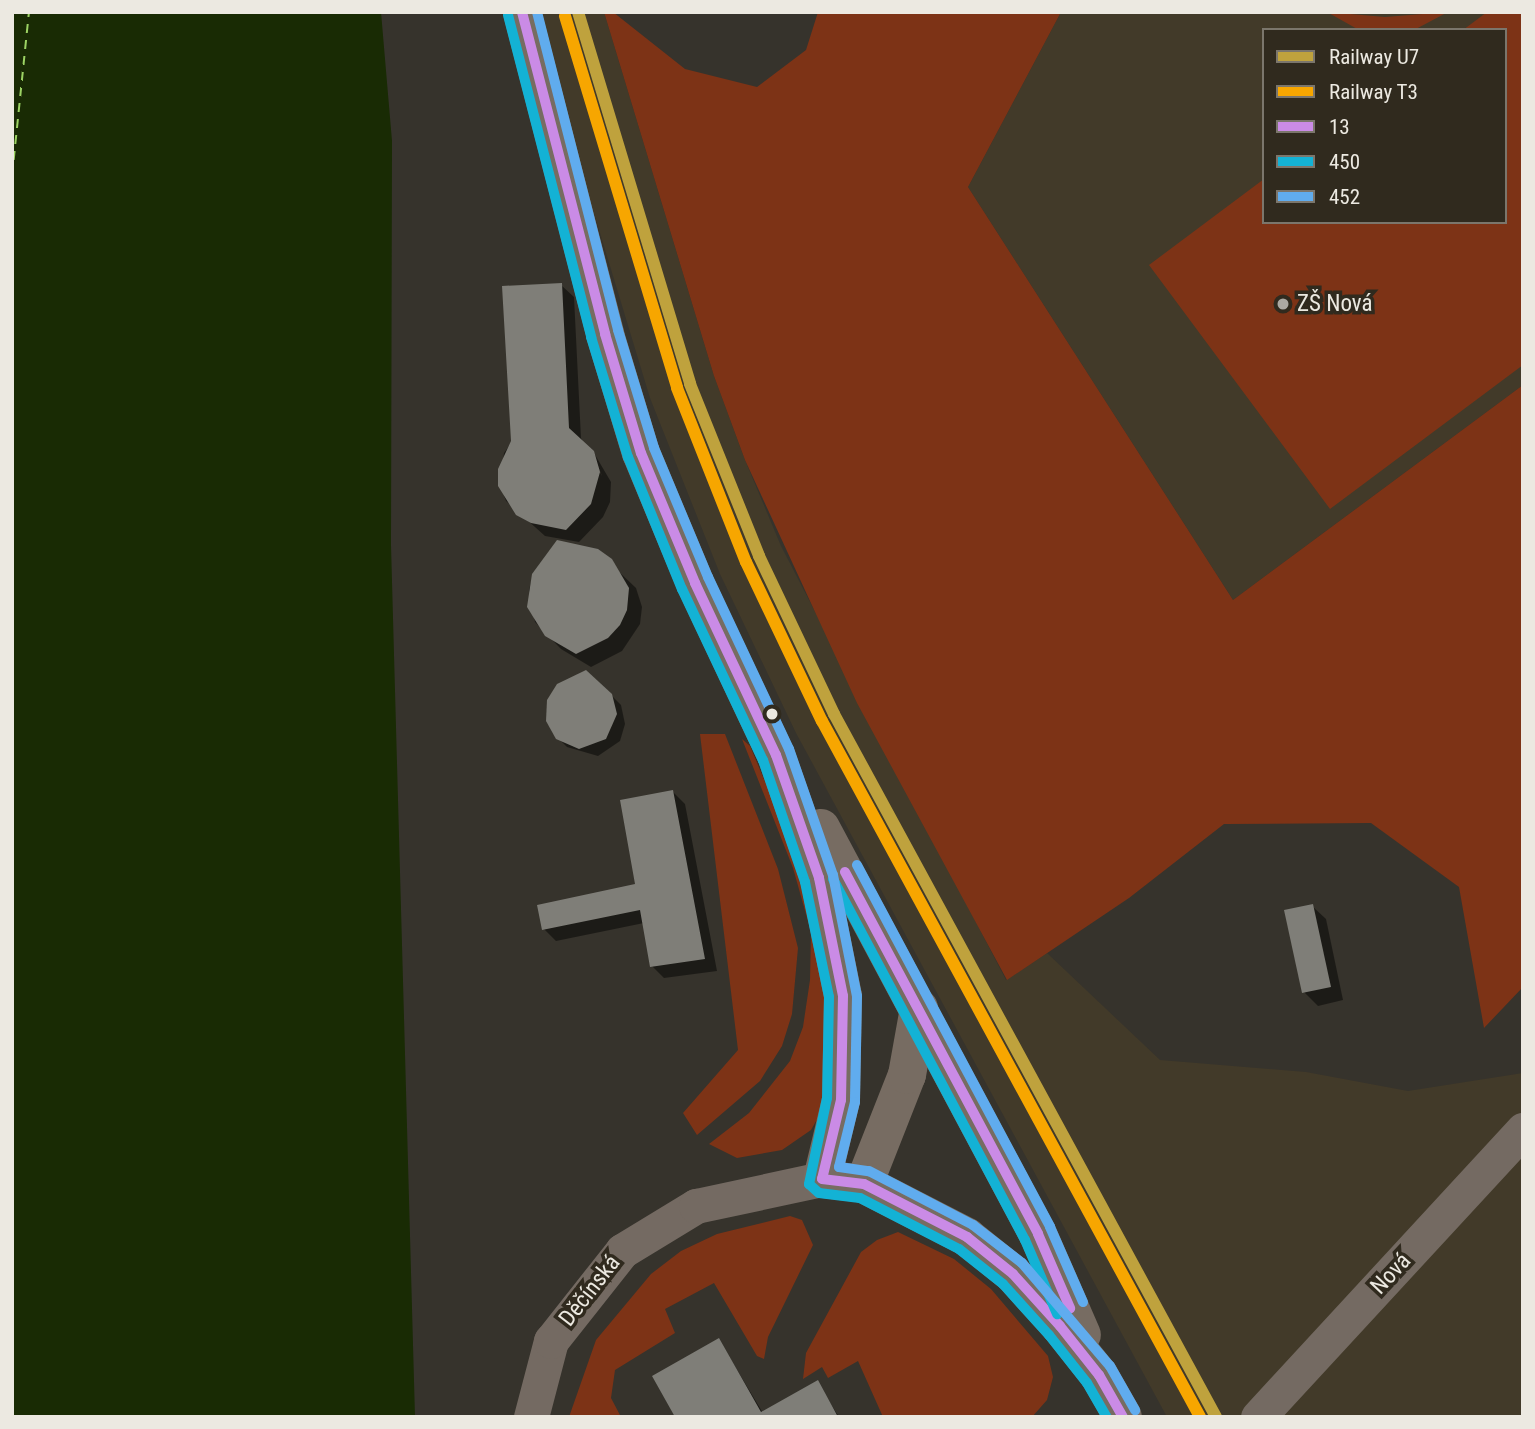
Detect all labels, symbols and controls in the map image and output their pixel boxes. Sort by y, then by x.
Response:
legend [1262,28,1507,224]
text: Railway U7 [1329,45,1419,69]
text: Railway T3 [1329,80,1418,104]
text: 13 [1329,115,1350,139]
text: 450 [1329,150,1360,174]
text: 452 [1329,185,1360,209]
place label: ZŠ Nová [1297,290,1373,318]
marker: ZŠ Nová [1275,296,1291,312]
unlabelled marker [765,707,779,721]
street label: Nová [1365,1248,1417,1300]
street label: Děčínská [554,1250,626,1332]

